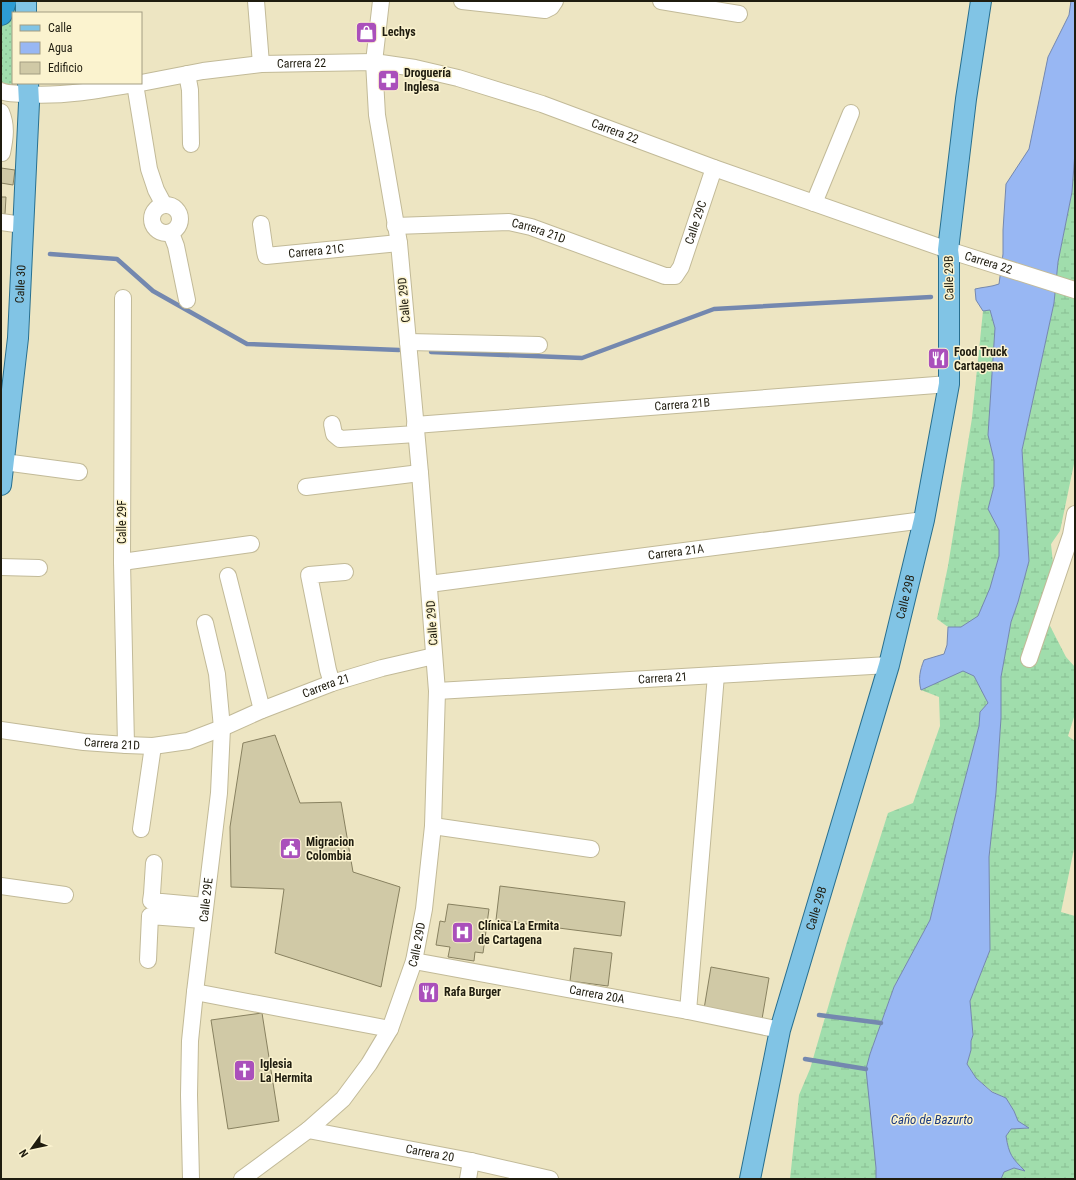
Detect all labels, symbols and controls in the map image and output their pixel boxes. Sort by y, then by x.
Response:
legend [12,12,142,84]
shop icon: Lechys [354,19,380,45]
text: Calle [48,21,72,35]
place label: Lechys [382,25,416,39]
text: Agua [48,41,73,55]
street label: Carrera 22 [277,56,326,71]
text: Edificio [48,61,83,75]
place label: Droguería Inglesa [404,66,451,94]
pharmacy icon: Droguería Inglesa [375,67,401,93]
street label: Carrera 22 [590,116,641,146]
street label: Calle 29C [682,199,710,246]
street label: Carrera 21D [510,216,568,246]
street label: Carrera 21C [288,241,345,261]
street label: Carrera 22 [963,249,1014,277]
street label: Calle 29B [942,255,956,301]
street label: Calle 30 [13,264,28,304]
street label: Calle 29D [395,277,413,323]
place label: Food Truck Cartagena [954,345,1007,373]
restaurant icon: Food Truck Cartagena [925,346,951,372]
street label: Carrera 21B [654,395,711,414]
street label: Calle 29F [115,500,129,544]
street label: Carrera 21A [647,542,705,563]
street label: Calle 29B [893,573,918,620]
street label: Calle 29D [423,600,441,646]
street label: Carrera 21 [638,670,688,686]
street label: Carrera 21 [300,671,351,701]
street label: Carrera 21D [84,735,140,753]
place label: Migracion Colombia [306,835,354,863]
public building icon: Migracion Colombia [277,836,303,862]
street label: Calle 29E [196,877,216,923]
street label: Calle 29B [803,885,829,932]
place label: Clínica La Ermita de Cartagena [478,919,559,947]
hospital icon: Clínica La Ermita de Cartagena [449,920,475,946]
street label: Calle 29D [405,921,428,969]
restaurant icon: Rafa Burger [415,979,441,1005]
street label: Carrera 20A [568,982,626,1006]
place label: Rafa Burger [444,985,501,999]
place label: Iglesia La Hermita [260,1057,313,1085]
church icon: Iglesia La Hermita [232,1058,258,1084]
water label: Caño de Bazurto [891,1112,973,1127]
north arrow [12,1128,52,1168]
street label: Carrera 20 [404,1142,455,1165]
text: N [17,1147,31,1160]

